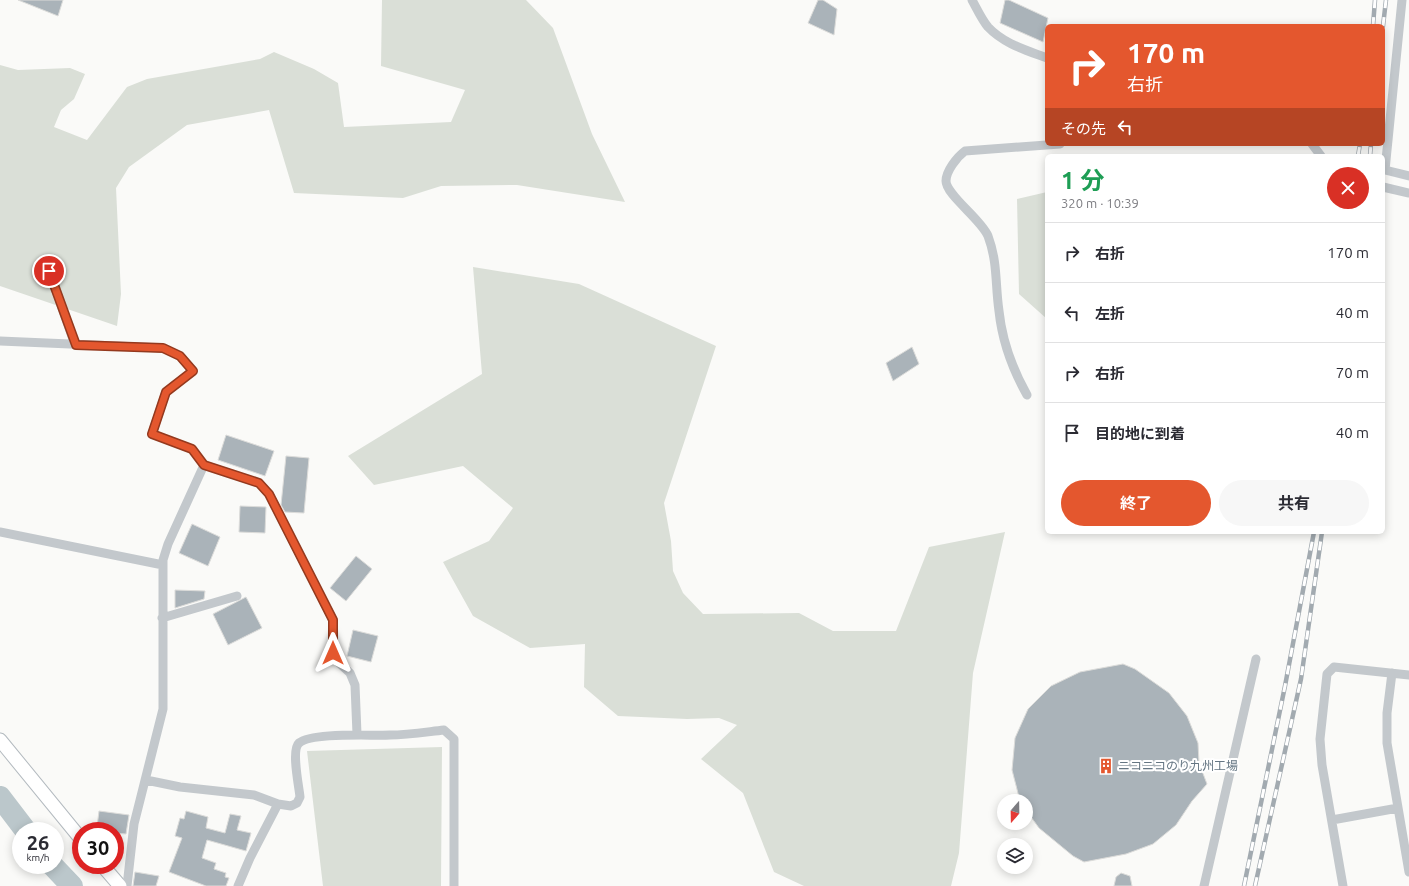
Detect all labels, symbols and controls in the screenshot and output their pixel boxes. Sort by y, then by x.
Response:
text: 170 m [1127,37,1205,68]
icon: right [1061,40,1113,92]
text: 右折 [1127,74,1163,94]
icon: left [1114,116,1136,138]
text: その先 [1061,120,1106,137]
text: 1 分 [1061,167,1104,194]
button: close [1327,167,1369,209]
text: 320 m · 10:39 [1061,196,1139,210]
icon: right [1061,242,1083,264]
text: 170 m [1327,244,1369,261]
text: 右折 [1095,245,1125,262]
pin [32,254,66,288]
icon: arrive [38,260,60,282]
icon: left [1061,302,1083,324]
text: 40 m [1336,304,1369,321]
text: 左折 [1095,305,1125,322]
icon: right [1061,362,1083,384]
text: 70 m [1336,364,1369,381]
text: 右折 [1095,365,1125,382]
icon: arrive [1061,422,1083,444]
text: 40 m [1336,424,1369,441]
text: 目的地に到着 [1095,425,1185,442]
button: 終了 [1061,480,1211,526]
button: 共有 [1219,480,1369,526]
position arrow [312,632,354,674]
building icon: ニコニコのり九州工場 [1097,757,1115,775]
place label: ニコニコのり九州工場 [1118,759,1238,772]
north arrow [997,794,1033,830]
map controls [997,794,1033,874]
speed limit sign: 30 [72,822,124,874]
text: 26 [27,831,49,854]
button: layers [997,838,1033,874]
text: km/h [26,852,50,863]

